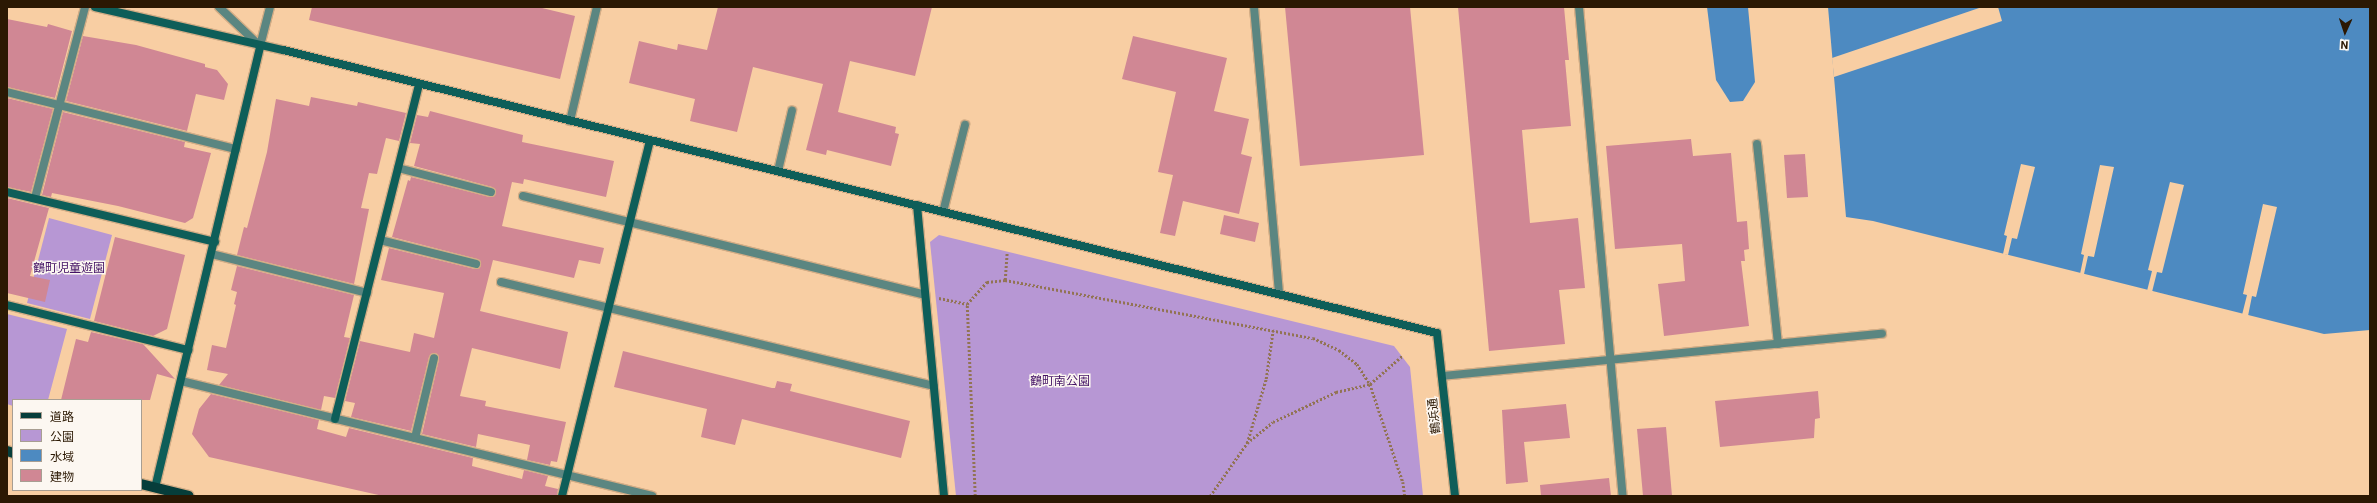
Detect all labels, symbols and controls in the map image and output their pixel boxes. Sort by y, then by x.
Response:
north arrow [2325,12,2365,52]
text: N [2340,38,2349,51]
park label: 鶴町児童遊園 [33,262,105,276]
park label: 鶴町南公園 [1030,375,1090,389]
street label: 鶴浜通 [1426,397,1444,435]
legend [12,399,142,491]
text: 道路 [50,410,74,424]
text: 公園 [50,430,74,444]
text: 水域 [50,450,74,464]
text: 建物 [50,470,74,484]

